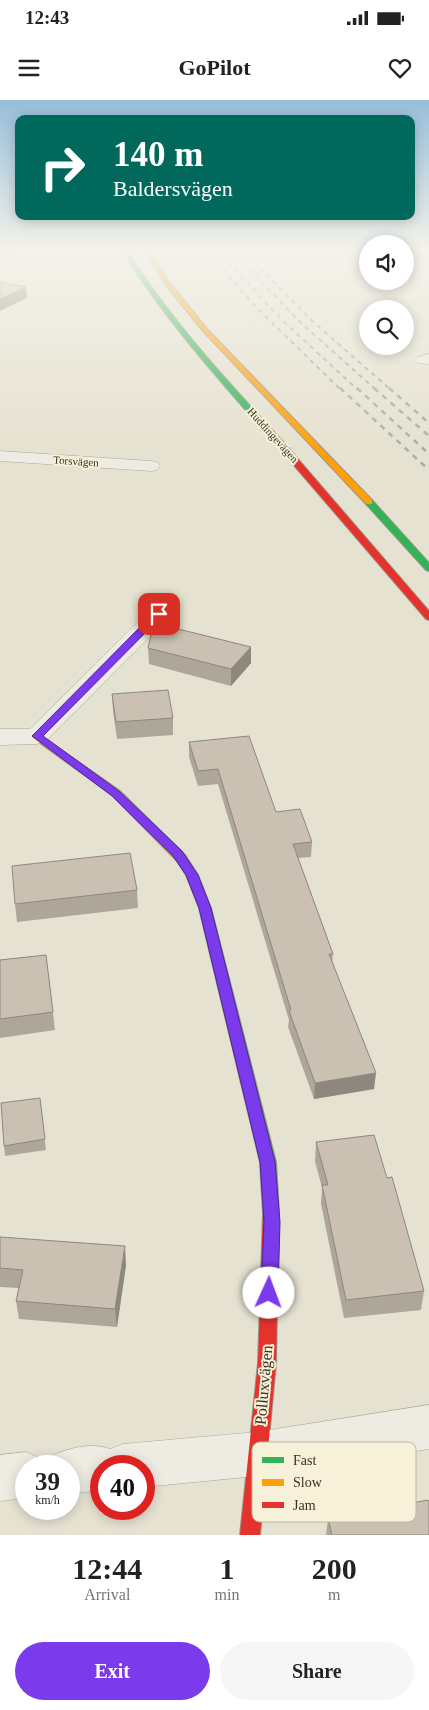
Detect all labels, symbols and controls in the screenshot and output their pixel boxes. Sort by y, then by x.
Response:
text: 12:43 [25,7,69,28]
icon: menu [15,54,43,82]
icon: heart [386,54,414,82]
text: GoPilot [178,55,251,80]
icon: right [30,135,95,200]
text: 140 m [113,135,203,174]
text: Baldersvägen [113,176,233,201]
map controls [359,235,414,355]
button: sound [359,235,414,290]
button: search [359,300,414,355]
street label: Huddingevägen [245,405,301,465]
street label: Torsvägen [53,453,100,469]
pin [138,593,180,635]
icon: arrive [145,600,173,628]
position arrow [242,1266,294,1318]
street label: Polluxvägen [252,1344,276,1426]
legend [252,1442,416,1522]
text: Fast [293,1453,316,1468]
speed limit sign: 40 [90,1455,155,1520]
text: 39 [35,1468,60,1495]
text: Slow [293,1475,323,1490]
text: km/h [35,1493,60,1507]
text: Jam [293,1498,316,1513]
text: 12:44 [72,1552,142,1585]
text: 1 [219,1552,234,1585]
text: 200 [312,1552,357,1585]
text: Arrival [84,1586,130,1603]
text: min [215,1586,239,1603]
text: m [328,1586,340,1603]
button: Exit [15,1642,210,1700]
button: Share [220,1642,414,1700]

